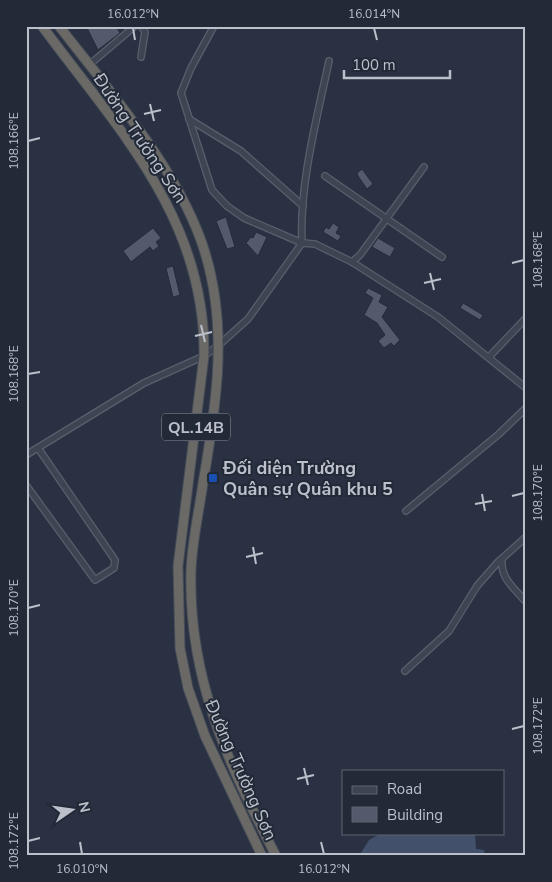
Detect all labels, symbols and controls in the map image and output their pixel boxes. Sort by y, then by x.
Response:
text: 16.012°N [107,6,159,22]
text: 16.014°N [348,6,400,22]
scale bar [344,48,451,80]
text: 100 m [352,55,396,75]
street label: Đường Trường Sơn [87,68,192,208]
text: 108.166°E [6,112,22,170]
text: 108.168°E [530,231,546,289]
text: 108.168°E [6,345,22,403]
road number: QL.14B [162,414,230,441]
place label: Đối diện Trường Quân sự Quân khu 5 [222,456,393,501]
text: 108.170°E [530,464,546,522]
marker: Đối diện Trường Quân sự Quân khu 5 [207,472,219,484]
text: 108.170°E [6,579,22,637]
street label: Đường Trường Sơn [199,695,283,844]
text: 108.172°E [530,697,546,755]
legend [342,770,504,834]
text: Road [387,779,422,799]
north arrow [48,784,98,834]
text: N [74,800,95,814]
text: Building [387,805,443,825]
text: 108.172°E [6,812,22,870]
text: 16.010°N [56,861,108,877]
text: 16.012°N [298,861,350,877]

